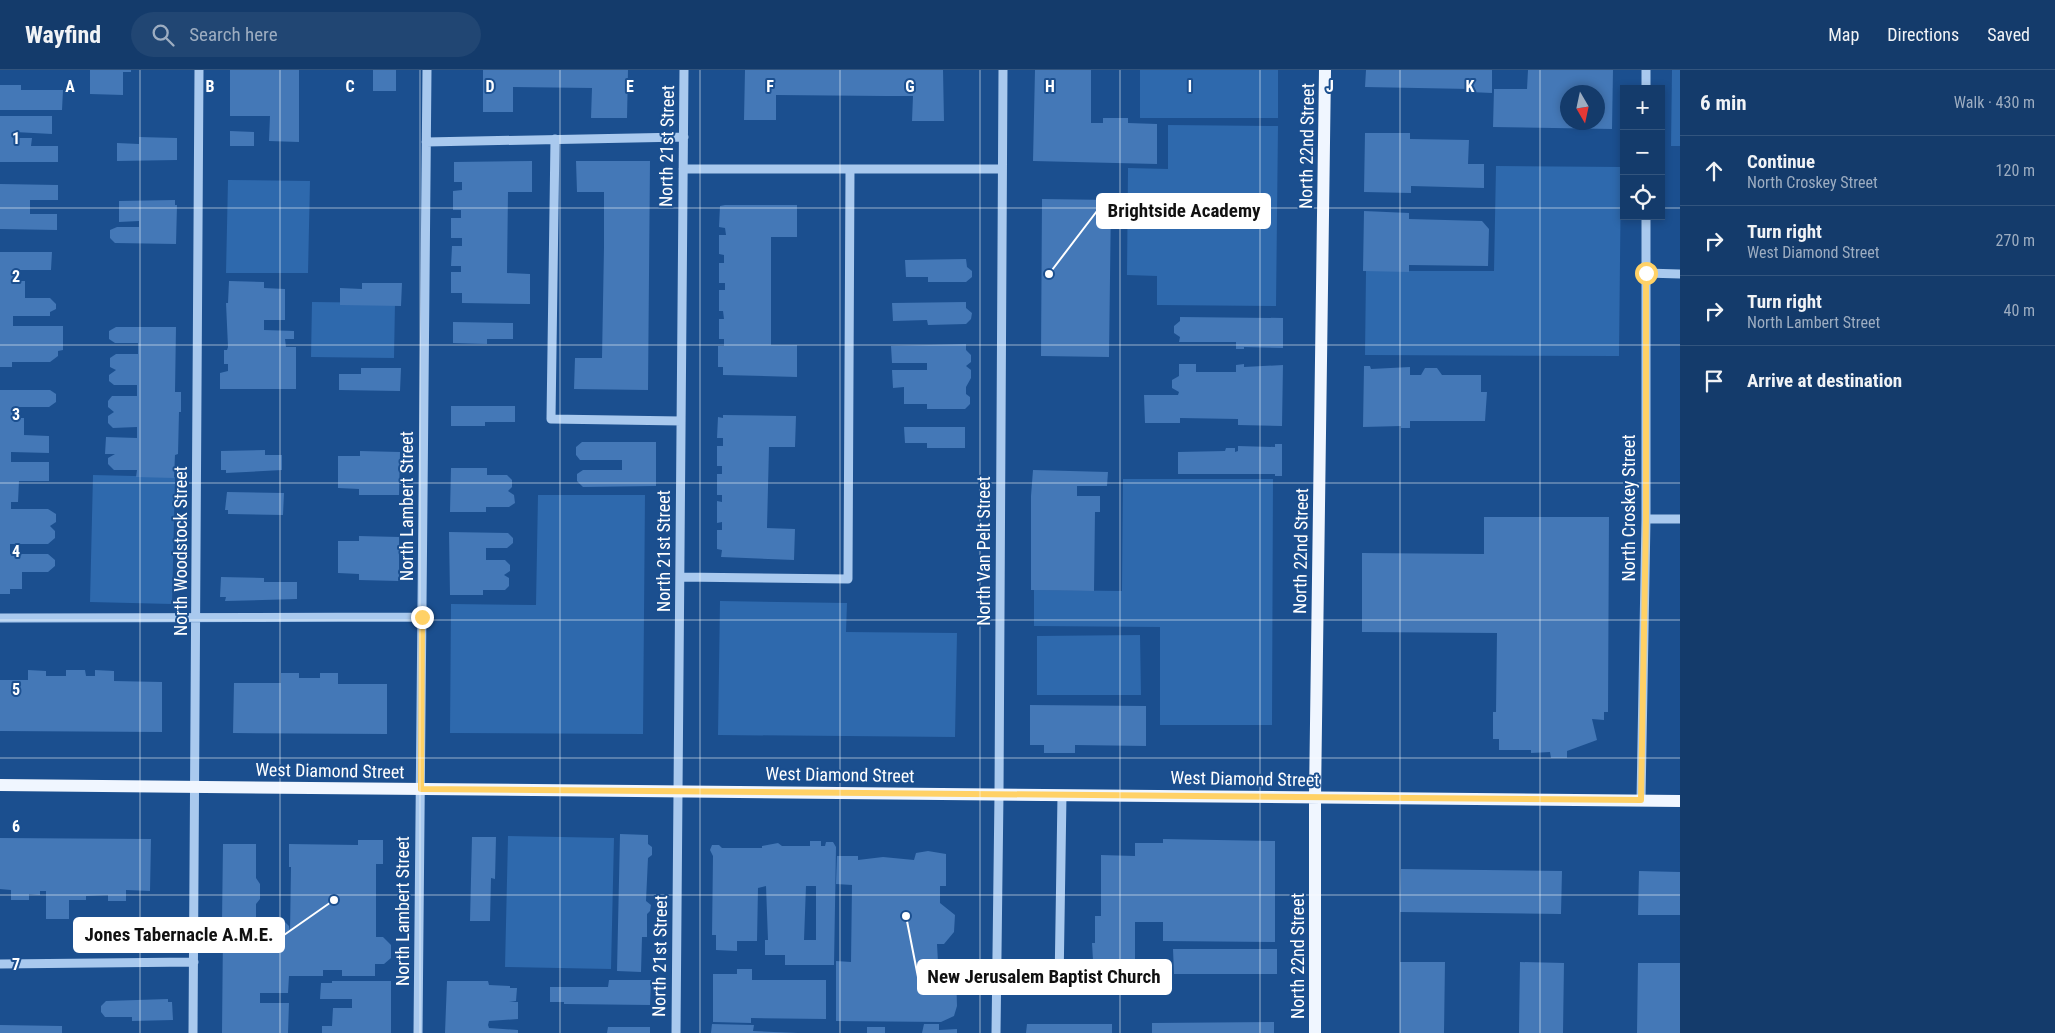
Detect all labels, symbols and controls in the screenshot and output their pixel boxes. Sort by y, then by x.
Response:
search box [131,12,481,57]
text: Wayfind [25,21,101,49]
icon: search [149,21,177,49]
text: Search here [189,23,278,46]
text: Map [1828,24,1859,45]
text: Directions [1887,24,1959,45]
text: Saved [1987,24,2030,45]
text: A [65,77,75,96]
text: B [206,77,215,96]
text: C [345,77,355,96]
text: D [485,77,495,96]
text: E [626,77,634,96]
text: F [766,77,774,96]
text: G [905,77,915,96]
text: H [1045,77,1055,96]
text: I [1188,77,1192,96]
text: J [1326,77,1334,96]
text: K [1466,77,1475,96]
street label: North 22nd Street [1295,83,1318,209]
street label: North 21st Street [655,85,678,207]
north arrow [1560,85,1605,130]
map controls [1620,85,1665,220]
button: + [1620,85,1665,130]
text: 6 min [1700,91,1747,115]
text: Walk · 430 m [1954,93,2035,112]
text: 1 [12,129,20,148]
button: − [1620,130,1665,175]
text: Continue [1747,150,1815,173]
icon: ahead [1700,157,1728,185]
text: 120 m [1996,161,2035,180]
text: North Croskey Street [1747,173,1878,192]
button: locate [1620,175,1665,220]
callout: Brightside Academy [1097,194,1270,228]
text: Brightside Academy [1108,199,1261,222]
text: Turn right [1747,220,1822,243]
icon: right [1700,227,1728,255]
text: 270 m [1996,231,2035,250]
text: West Diamond Street [1747,243,1880,262]
route start [1635,262,1658,285]
text: 2 [12,267,20,286]
text: Turn right [1747,290,1822,313]
icon: right [1700,297,1728,325]
text: 40 m [2003,301,2035,320]
text: North Lambert Street [1747,313,1880,332]
icon: arrive [1700,367,1728,395]
text: Arrive at destination [1747,369,1902,392]
text: 3 [12,405,20,424]
street label: North Lambert Street [396,431,417,581]
street label: North Croskey Street [1618,434,1639,582]
street label: North Woodstock Street [170,466,191,636]
street label: North Van Pelt Street [973,476,994,626]
street label: North 22nd Street [1289,488,1312,614]
street label: North 21st Street [653,490,674,612]
text: 4 [12,542,20,561]
route end [411,606,434,629]
text: 5 [12,680,20,699]
street label: West Diamond Street [255,759,405,782]
street label: West Diamond Street [765,763,915,786]
street label: West Diamond Street [1170,767,1320,790]
text: 6 [12,817,20,836]
street label: North Lambert Street [392,836,413,986]
street label: North 22nd Street [1287,893,1308,1019]
street label: North 21st Street [648,895,671,1017]
callout: Jones Tabernacle A.M.E. [74,918,284,952]
text: Jones Tabernacle A.M.E. [84,923,274,946]
text: 7 [12,955,20,974]
callout: New Jerusalem Baptist Church [918,960,1171,994]
text: New Jerusalem Baptist Church [927,965,1161,988]

